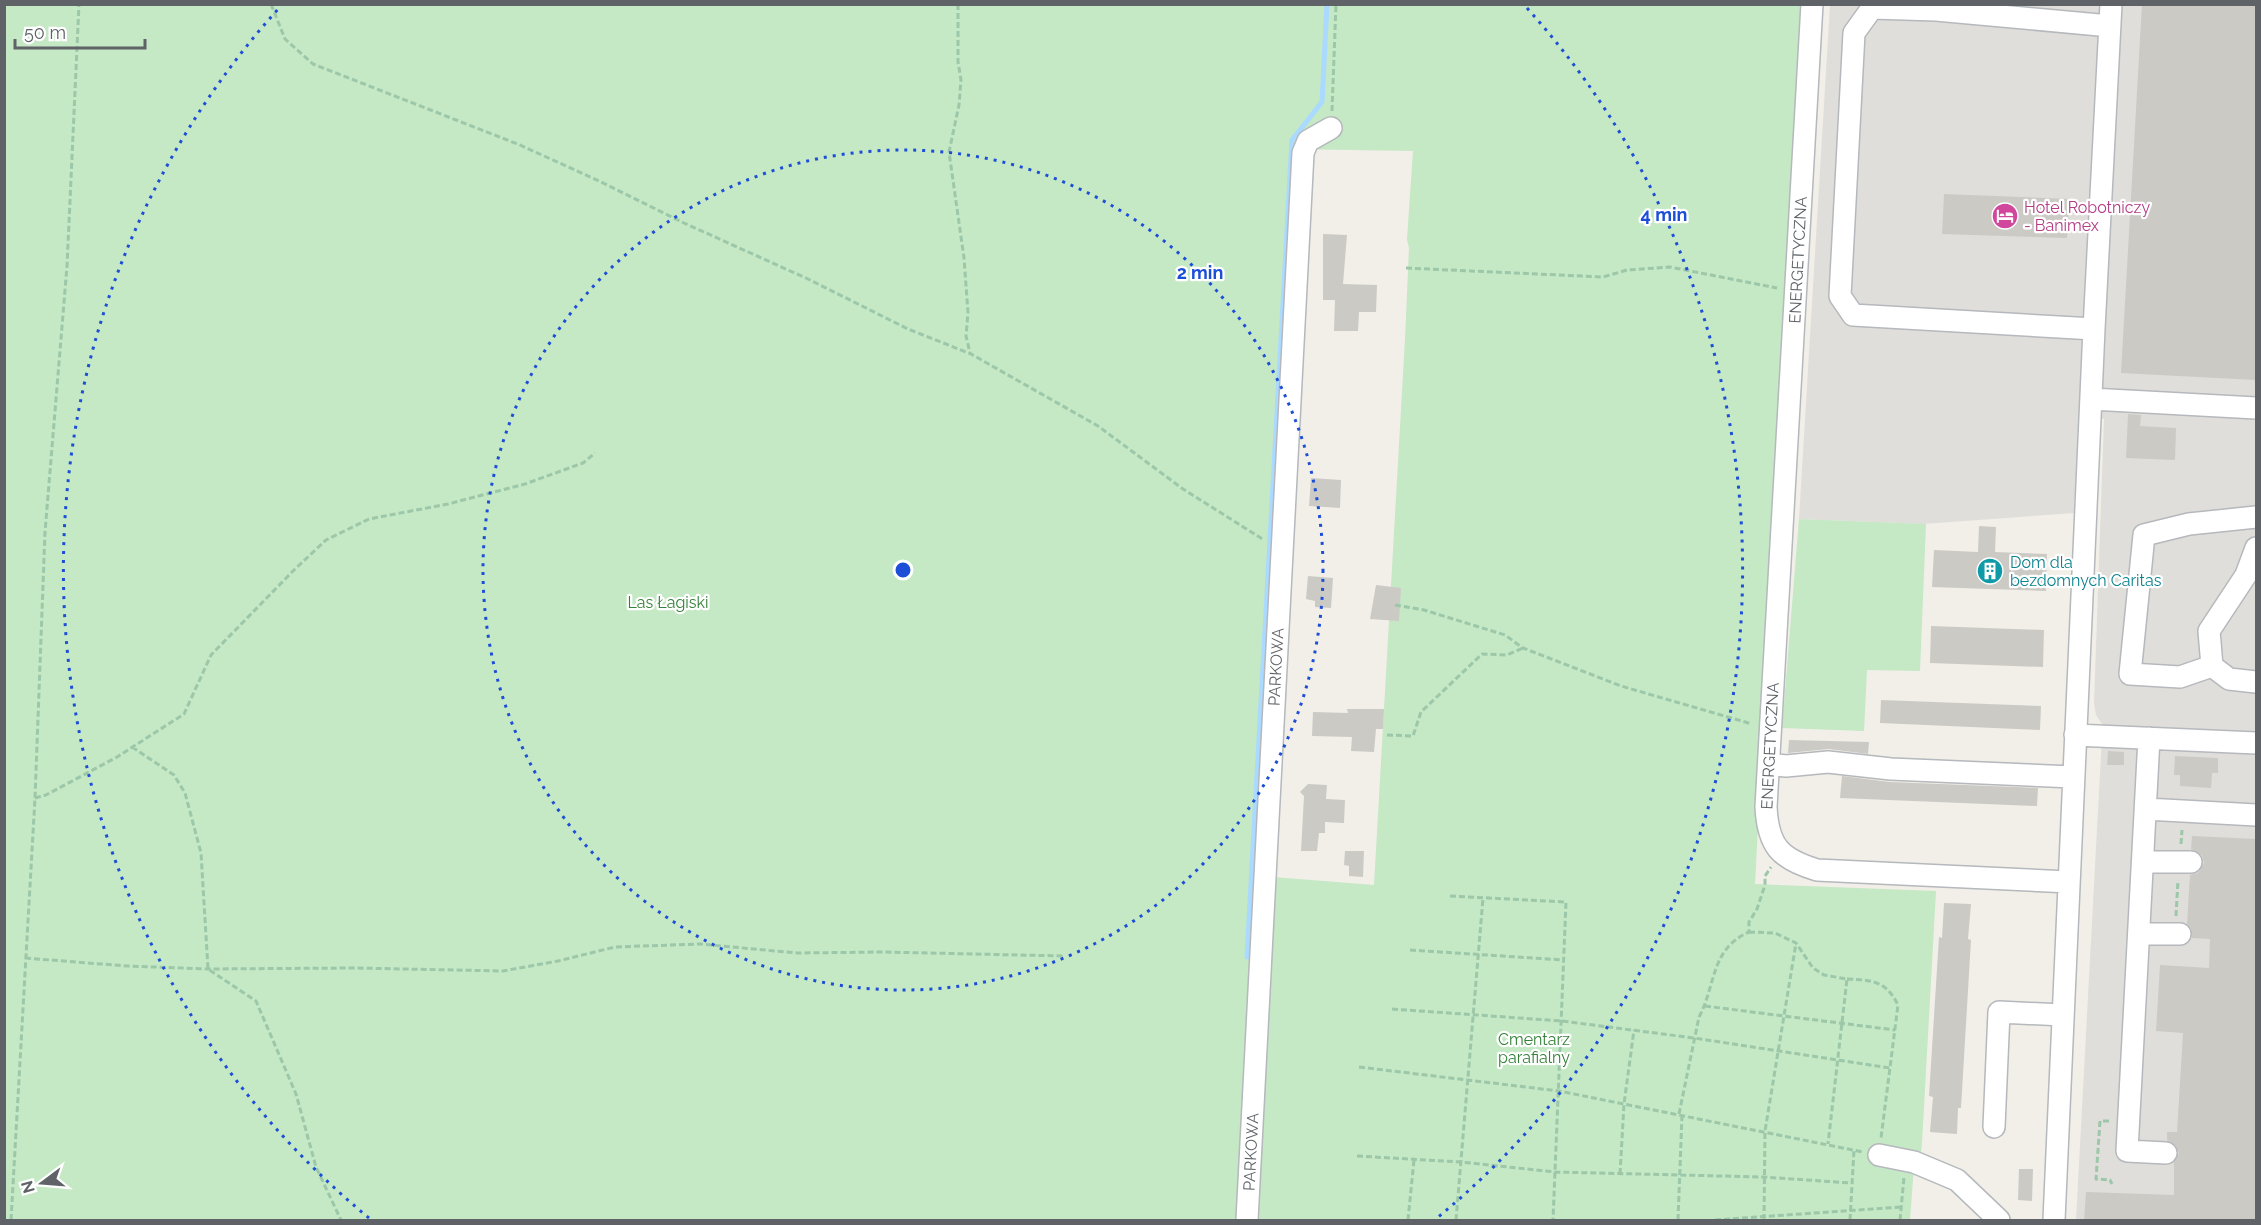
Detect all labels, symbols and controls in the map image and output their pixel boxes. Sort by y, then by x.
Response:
scale bar [15,12,146,50]
text: 50 m [24,22,66,43]
street label: ENERGETYCZNA [1785,196,1811,324]
place label: Hotel Robotniczy - Banimex [2024,198,2150,235]
hotel icon: Hotel Robotniczy - Banimex [1990,201,2020,231]
text: 4 min [1641,204,1687,225]
text: 2 min [1177,262,1223,283]
place label: Dom dla bezdomnych Caritas [2010,553,2162,590]
building icon: Dom dla bezdomnych Caritas [1975,556,2005,586]
centre of rings [893,560,913,580]
park label: Las Łagiski [627,593,709,612]
street label: PARKOWA [1264,627,1288,707]
street label: ENERGETYCZNA [1757,682,1783,810]
park label: Cmentarz parafialny [1498,1030,1570,1067]
street label: PARKOWA [1239,1112,1263,1192]
north arrow [12,1153,72,1213]
text: N [17,1179,39,1195]

